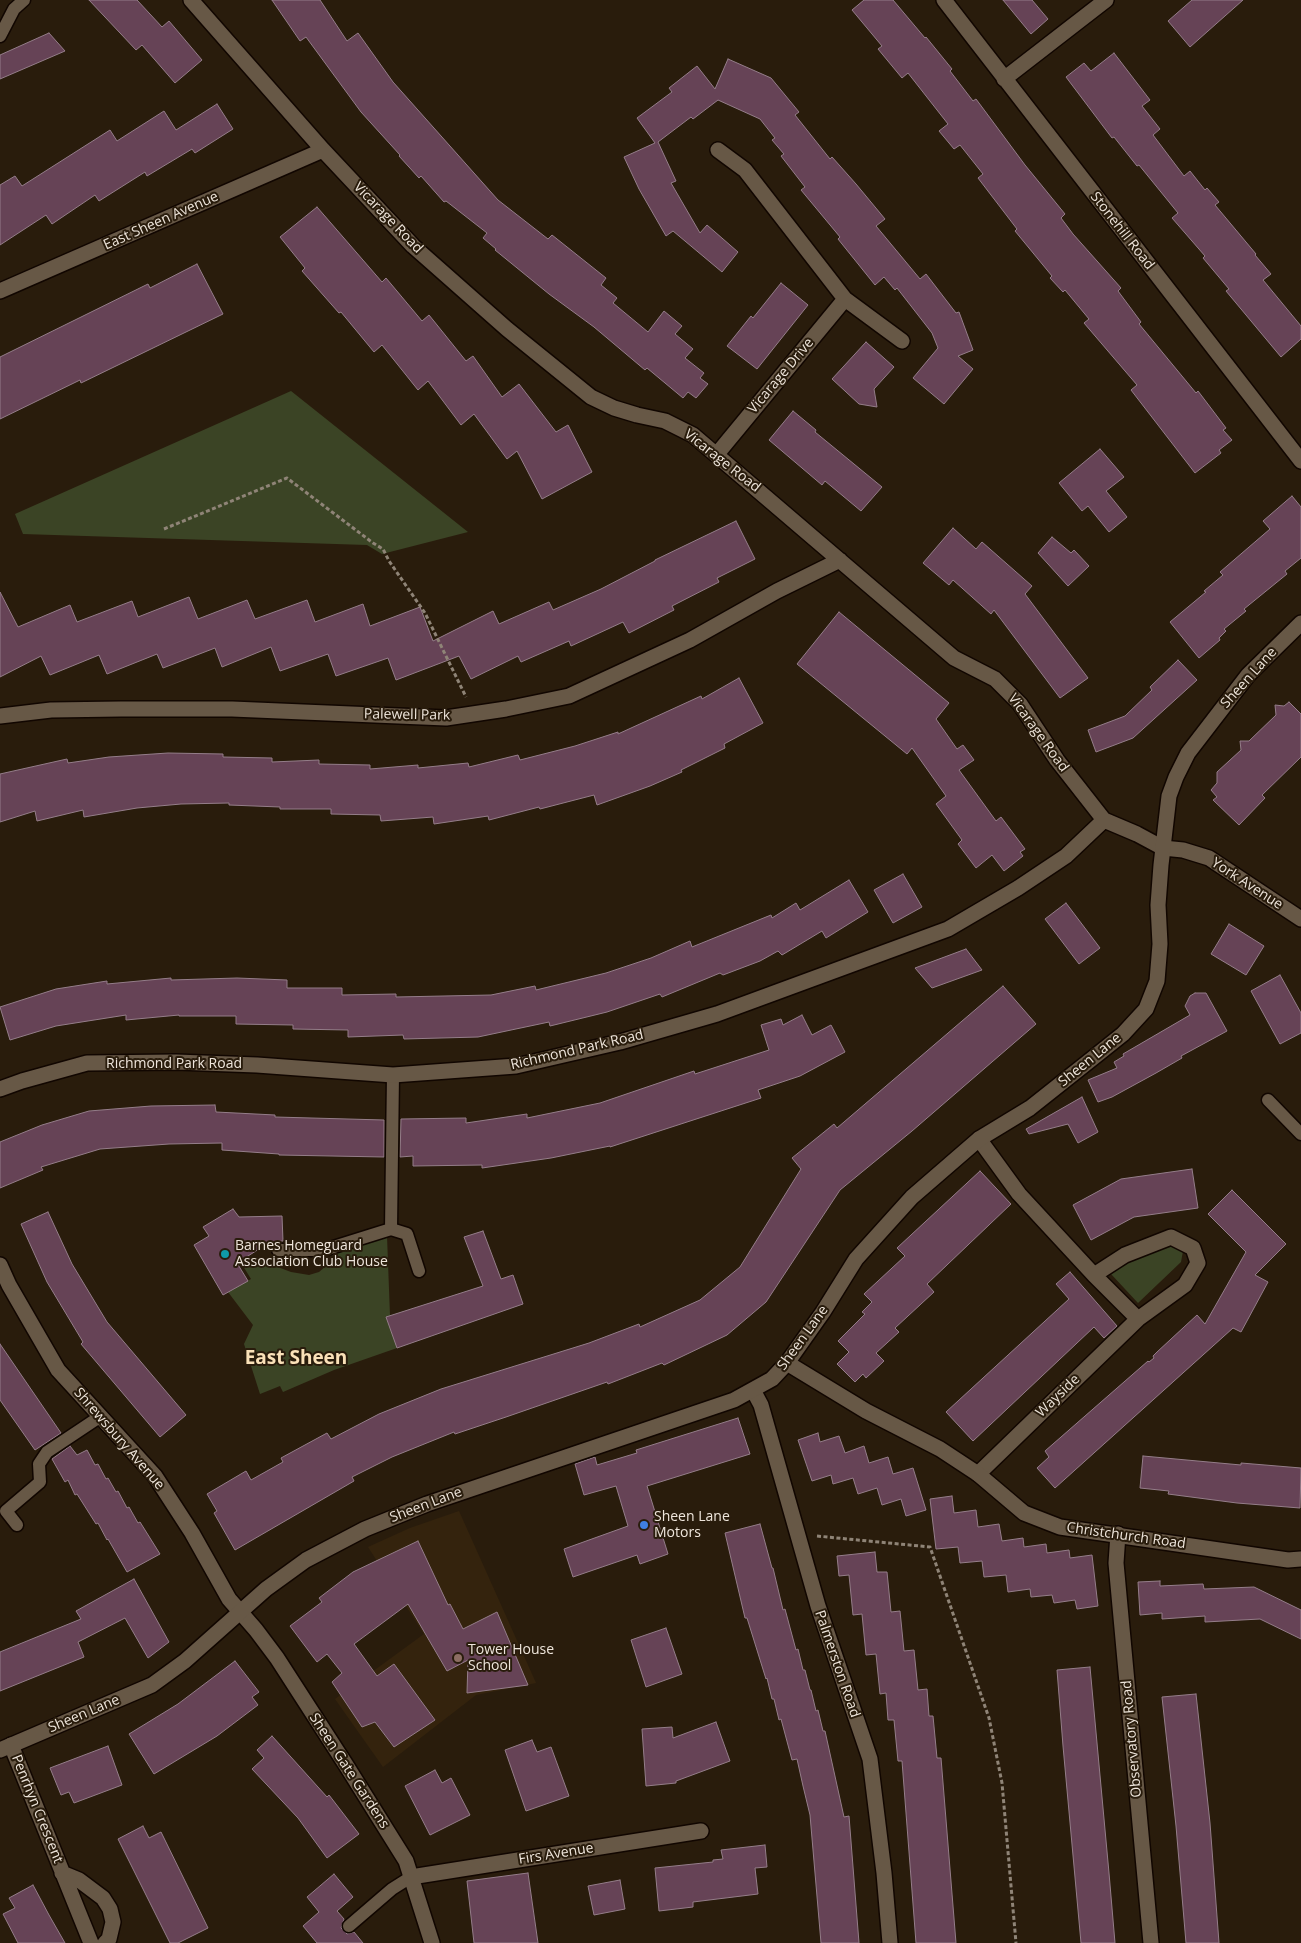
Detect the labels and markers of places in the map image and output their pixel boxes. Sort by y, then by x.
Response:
place label: Barnes Homeguard Association Club House [235,1238,388,1270]
marker: Barnes Homeguard Association Club House [219,1248,231,1260]
place label: Sheen Lane Motors [654,1509,730,1541]
marker: Sheen Lane Motors [638,1519,650,1531]
place label: Tower House School [468,1642,554,1674]
marker: Tower House School [452,1652,464,1664]

